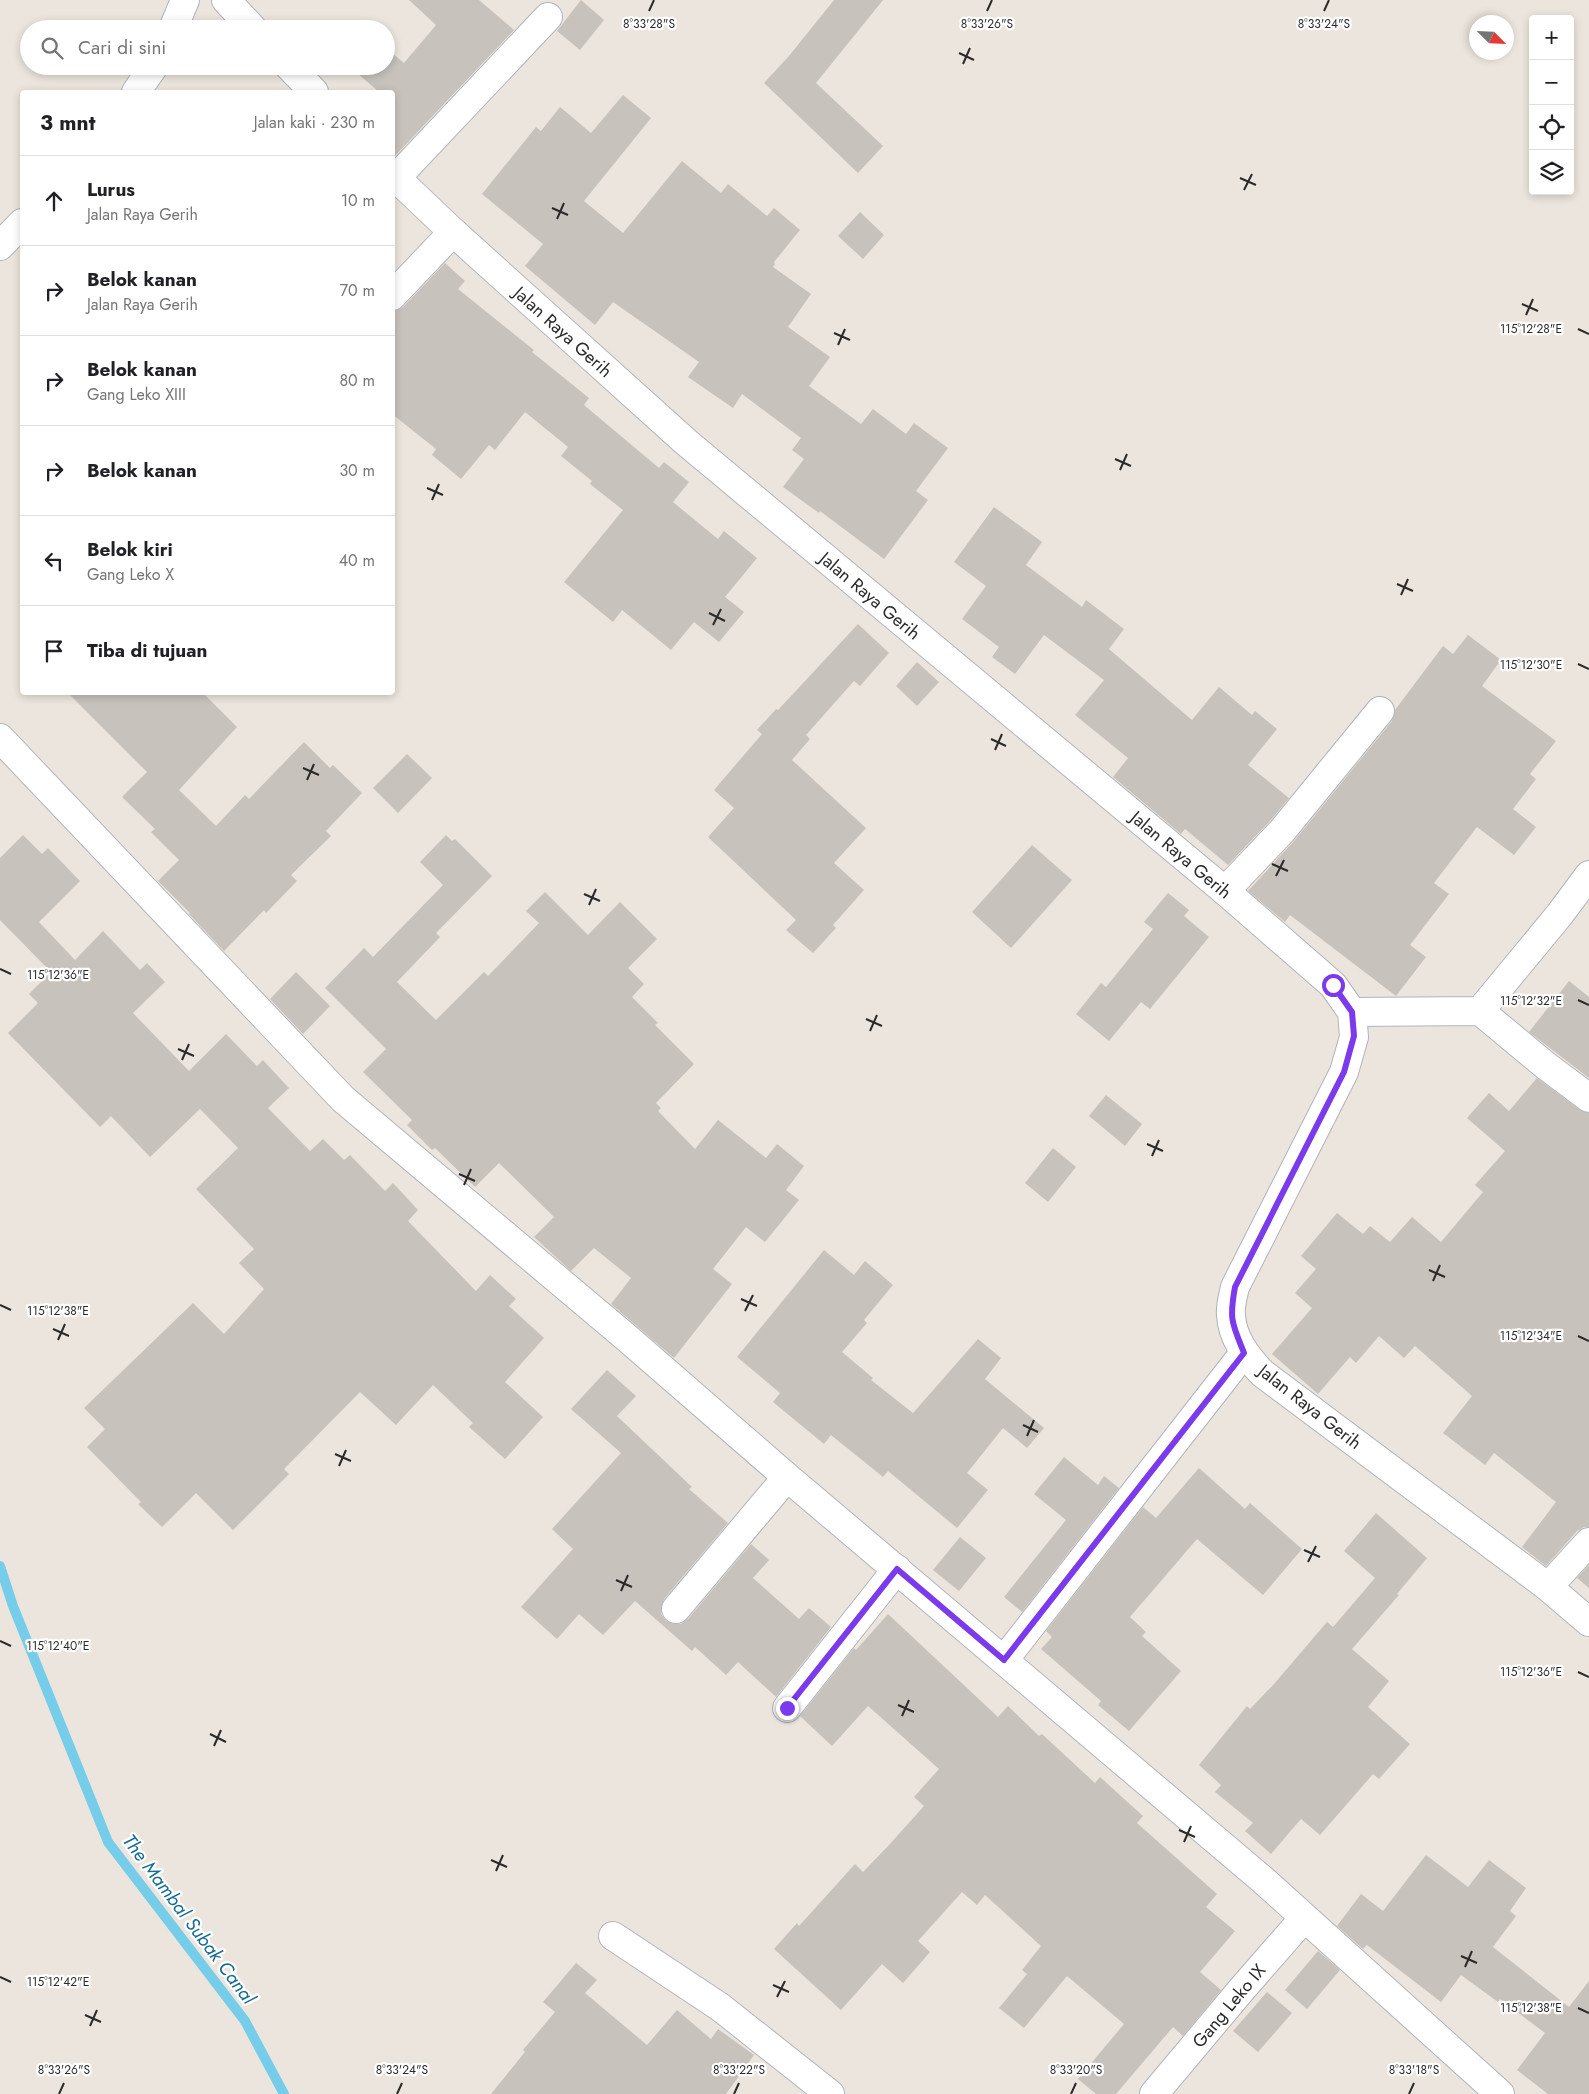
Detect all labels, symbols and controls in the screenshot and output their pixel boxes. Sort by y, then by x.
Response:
text: 8°33'28"S [623,15,675,33]
text: 8°33'26"S [961,15,1014,33]
text: 8°33'24"S [1298,15,1351,33]
north arrow [1469,15,1514,60]
map controls [1529,15,1574,195]
button: + [1529,15,1574,60]
search box [20,20,395,75]
icon: search [38,34,66,62]
text: Cari di sini [78,34,166,61]
button: − [1529,60,1574,105]
button: locate [1529,105,1574,150]
text: 3 mnt [40,108,95,138]
text: Jalan kaki · 230 m [254,111,375,134]
button: layers [1529,150,1574,195]
text: Lurus [87,176,135,203]
icon: ahead [40,187,68,215]
text: 10 m [341,189,375,212]
text: Jalan Raya Gerih [87,203,198,226]
text: Belok kanan [87,266,197,293]
icon: right [40,277,68,305]
text: 70 m [340,279,375,302]
street label: Jalan Raya Gerih [506,279,618,383]
text: Jalan Raya Gerih [87,293,198,316]
text: 115°12'28"E [1500,320,1562,338]
text: Belok kanan [87,356,197,383]
icon: right [40,367,68,395]
text: 80 m [339,369,375,392]
text: Gang Leko XIII [87,383,186,406]
icon: right [40,457,68,485]
text: Belok kanan [87,457,197,484]
text: 30 m [339,459,375,482]
text: Belok kiri [87,536,173,563]
street label: Jalan Raya Gerih [812,545,926,646]
icon: left [40,547,68,575]
text: 40 m [339,549,375,572]
text: Gang Leko X [87,563,174,586]
icon: arrive [40,637,68,665]
text: Tiba di tujuan [87,637,207,664]
text: 115°12'30"E [1500,656,1562,674]
street label: Jalan Raya Gerih [1123,804,1237,905]
text: 115°12'36"E [27,966,89,984]
route start [1322,974,1345,997]
text: 115°12'32"E [1500,992,1562,1010]
text: 115°12'38"E [27,1302,89,1320]
text: 115°12'34"E [1500,1327,1562,1345]
street label: Jalan Raya Gerih [1251,1357,1367,1456]
text: 115°12'40"E [27,1637,89,1655]
text: 115°12'36"E [1500,1663,1562,1681]
route end [776,1697,799,1720]
water label: The Mambal Subak Canal [116,1828,262,2010]
street label: Gang Leko IX [1186,1958,1272,2054]
text: 115°12'42"E [27,1973,89,1991]
text: 115°12'38"E [1500,1999,1562,2017]
text: 8°33'26"S [38,2061,91,2079]
text: 8°33'24"S [376,2061,429,2079]
text: 8°33'22"S [713,2061,766,2079]
text: 8°33'20"S [1050,2061,1103,2079]
text: 8°33'18"S [1389,2061,1440,2079]

